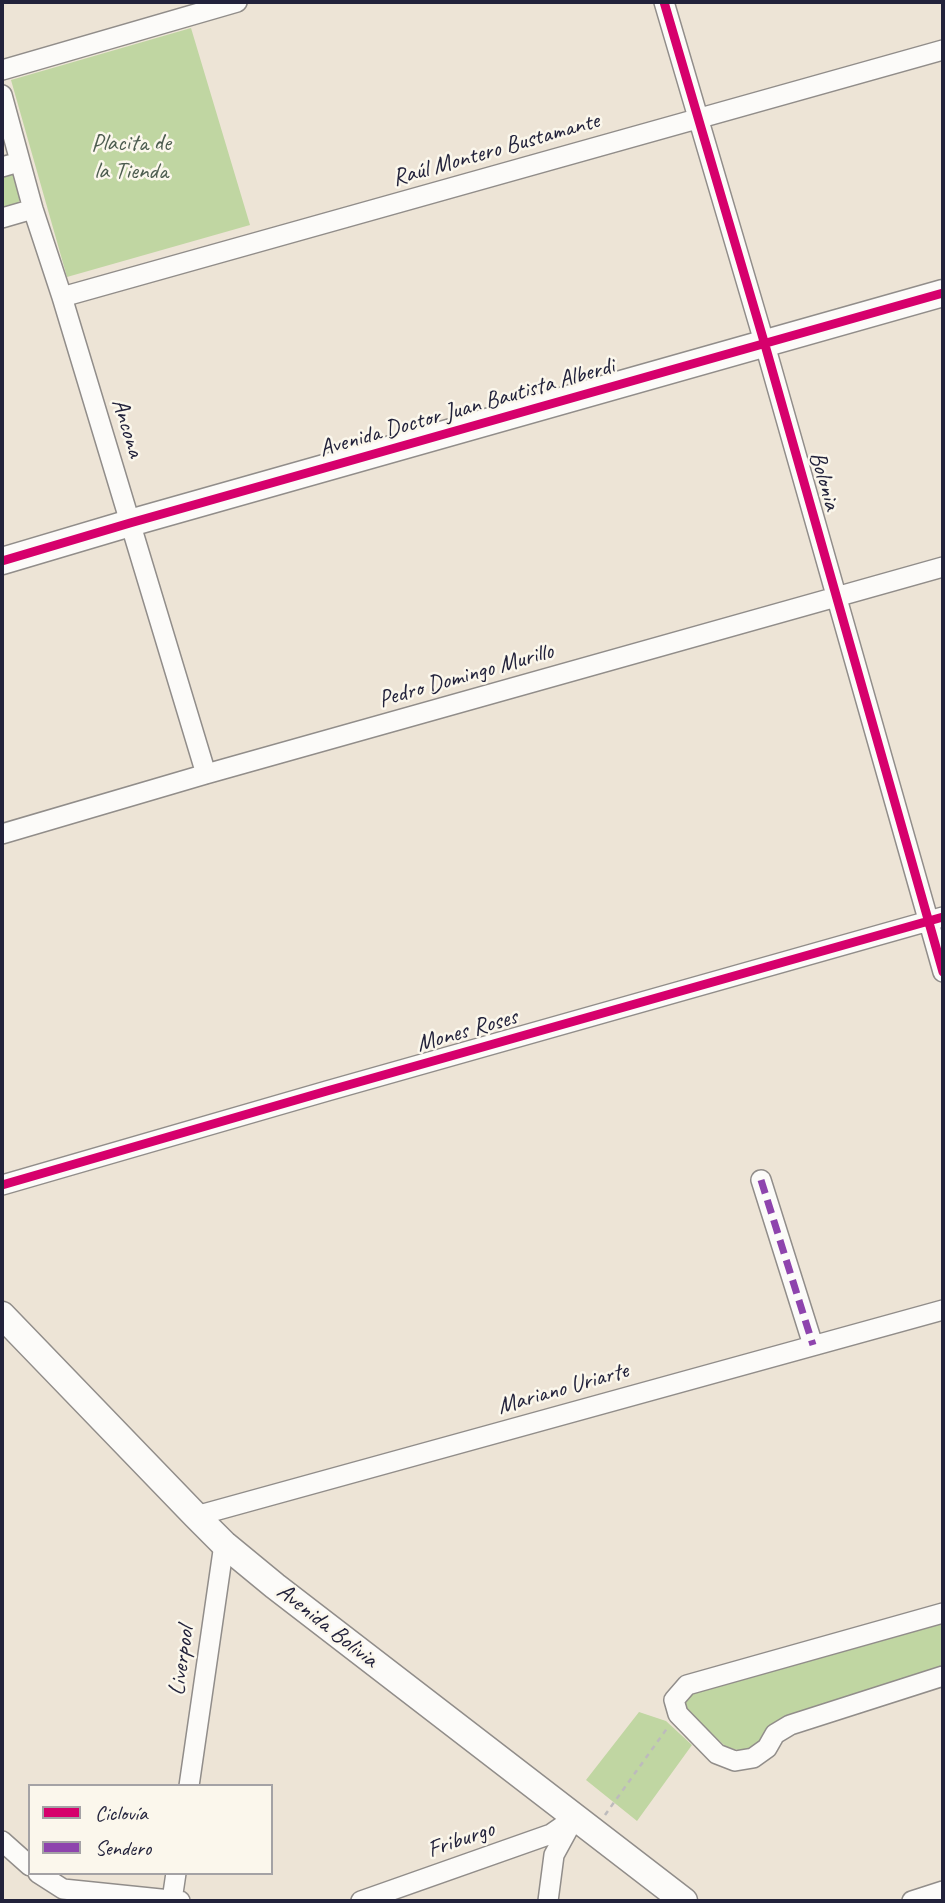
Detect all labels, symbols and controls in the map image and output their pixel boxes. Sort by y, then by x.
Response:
street label: Raúl Montero Bustamante [389,107,603,193]
park label: Placita de la Tienda [91,130,171,186]
street label: Avenida Doctor Juan Bautista Alberdi [316,352,618,464]
street label: Ancona [104,395,150,461]
street label: Bolonia [802,449,846,513]
street label: Pedro Domingo Murillo [375,637,557,715]
street label: Mones Roses [413,1003,521,1059]
street label: Mariano Uriarte [494,1357,632,1421]
street label: Avenida Bolivia [271,1578,383,1674]
street label: Liverpool [163,1625,201,1697]
legend [28,1784,273,1875]
text: Ciclovía [95,1800,147,1826]
street label: Friburgo [424,1815,498,1865]
text: Sendero [95,1835,151,1861]

